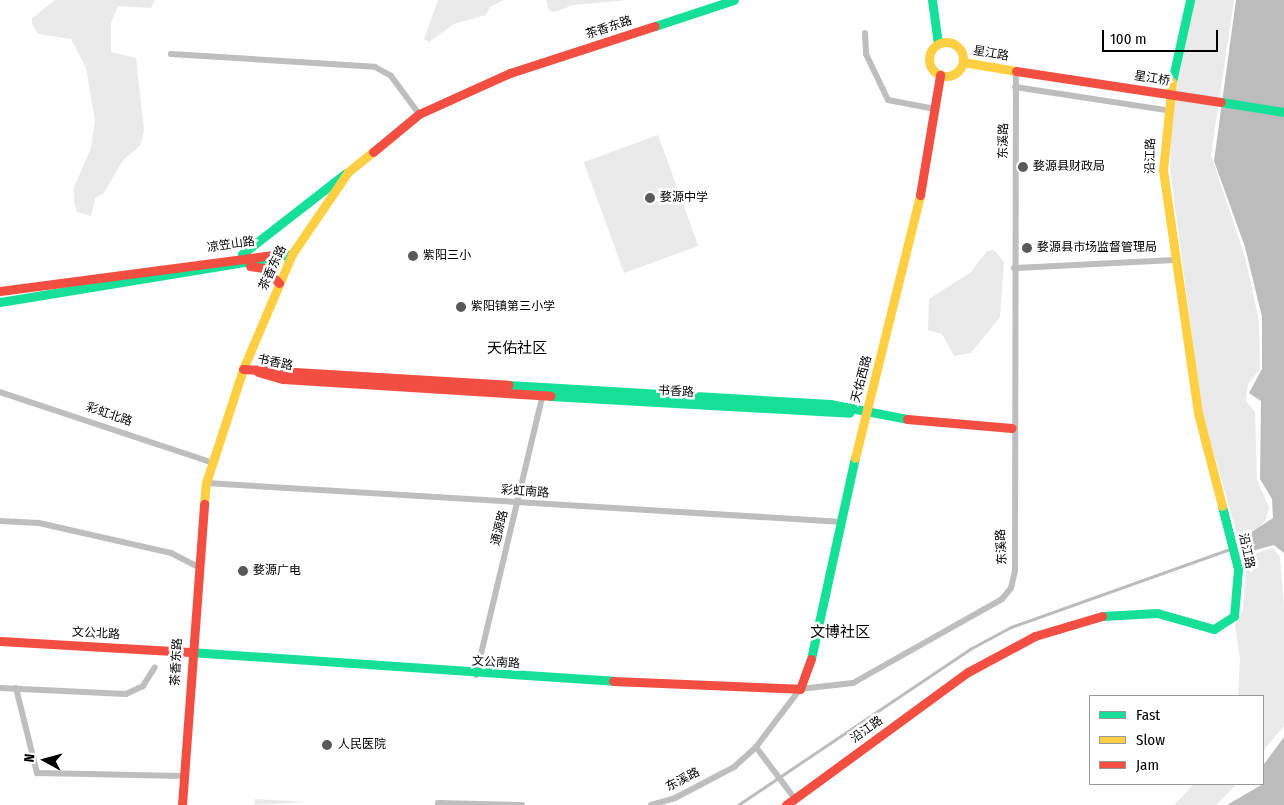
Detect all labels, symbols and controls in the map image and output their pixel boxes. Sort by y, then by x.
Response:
street label: 茶香东路 [584,14,634,42]
scale bar [1104,20,1220,52]
text: 100 m [1110,30,1147,48]
street label: 星江路 [972,44,1010,64]
street label: 星江桥 [1133,69,1171,89]
street label: 东溪路 [996,123,1012,159]
street label: 沿江路 [1143,138,1159,174]
place label: 婺源县财政局 [1033,160,1105,174]
marker: 婺源县财政局 [1017,161,1029,173]
place label: 婺源中学 [660,191,708,205]
marker: 婺源中学 [644,192,656,204]
street label: 凉笠山路 [206,235,256,255]
place label: 婺源县市场监督管理局 [1037,241,1157,255]
marker: 婺源县市场监督管理局 [1021,242,1033,254]
street label: 茶香东路 [256,243,290,293]
place label: 紫阳三小 [423,249,471,263]
marker: 紫阳三小 [407,250,419,262]
place label: 紫阳镇第三小学 [471,300,555,314]
marker: 紫阳镇第三小学 [455,301,467,313]
district label: 天佑社区 [487,340,547,358]
street label: 书香路 [256,352,294,374]
street label: 天佑西路 [849,354,875,404]
street label: 书香路 [658,384,694,400]
street label: 彩虹北路 [84,400,134,430]
street label: 彩虹南路 [501,483,549,501]
street label: 通源路 [489,509,511,547]
street label: 东溪路 [994,529,1010,565]
street label: 沿江路 [1235,532,1257,570]
place label: 婺源广电 [253,564,301,578]
marker: 婺源广电 [237,565,249,577]
district label: 文博社区 [810,624,870,642]
street label: 文公北路 [72,626,120,642]
street label: 茶香东路 [169,638,185,686]
street label: 文公南路 [472,655,520,671]
legend [1089,695,1264,785]
text: Fast [1136,706,1160,724]
street label: 沿江路 [848,714,886,746]
text: Slow [1136,731,1165,749]
north arrow [20,735,70,785]
marker: 人民医院 [320,738,334,752]
place label: 人民医院 [338,738,386,752]
text: N [21,753,39,763]
text: Jam [1136,756,1159,774]
street label: 东溪路 [664,765,702,795]

